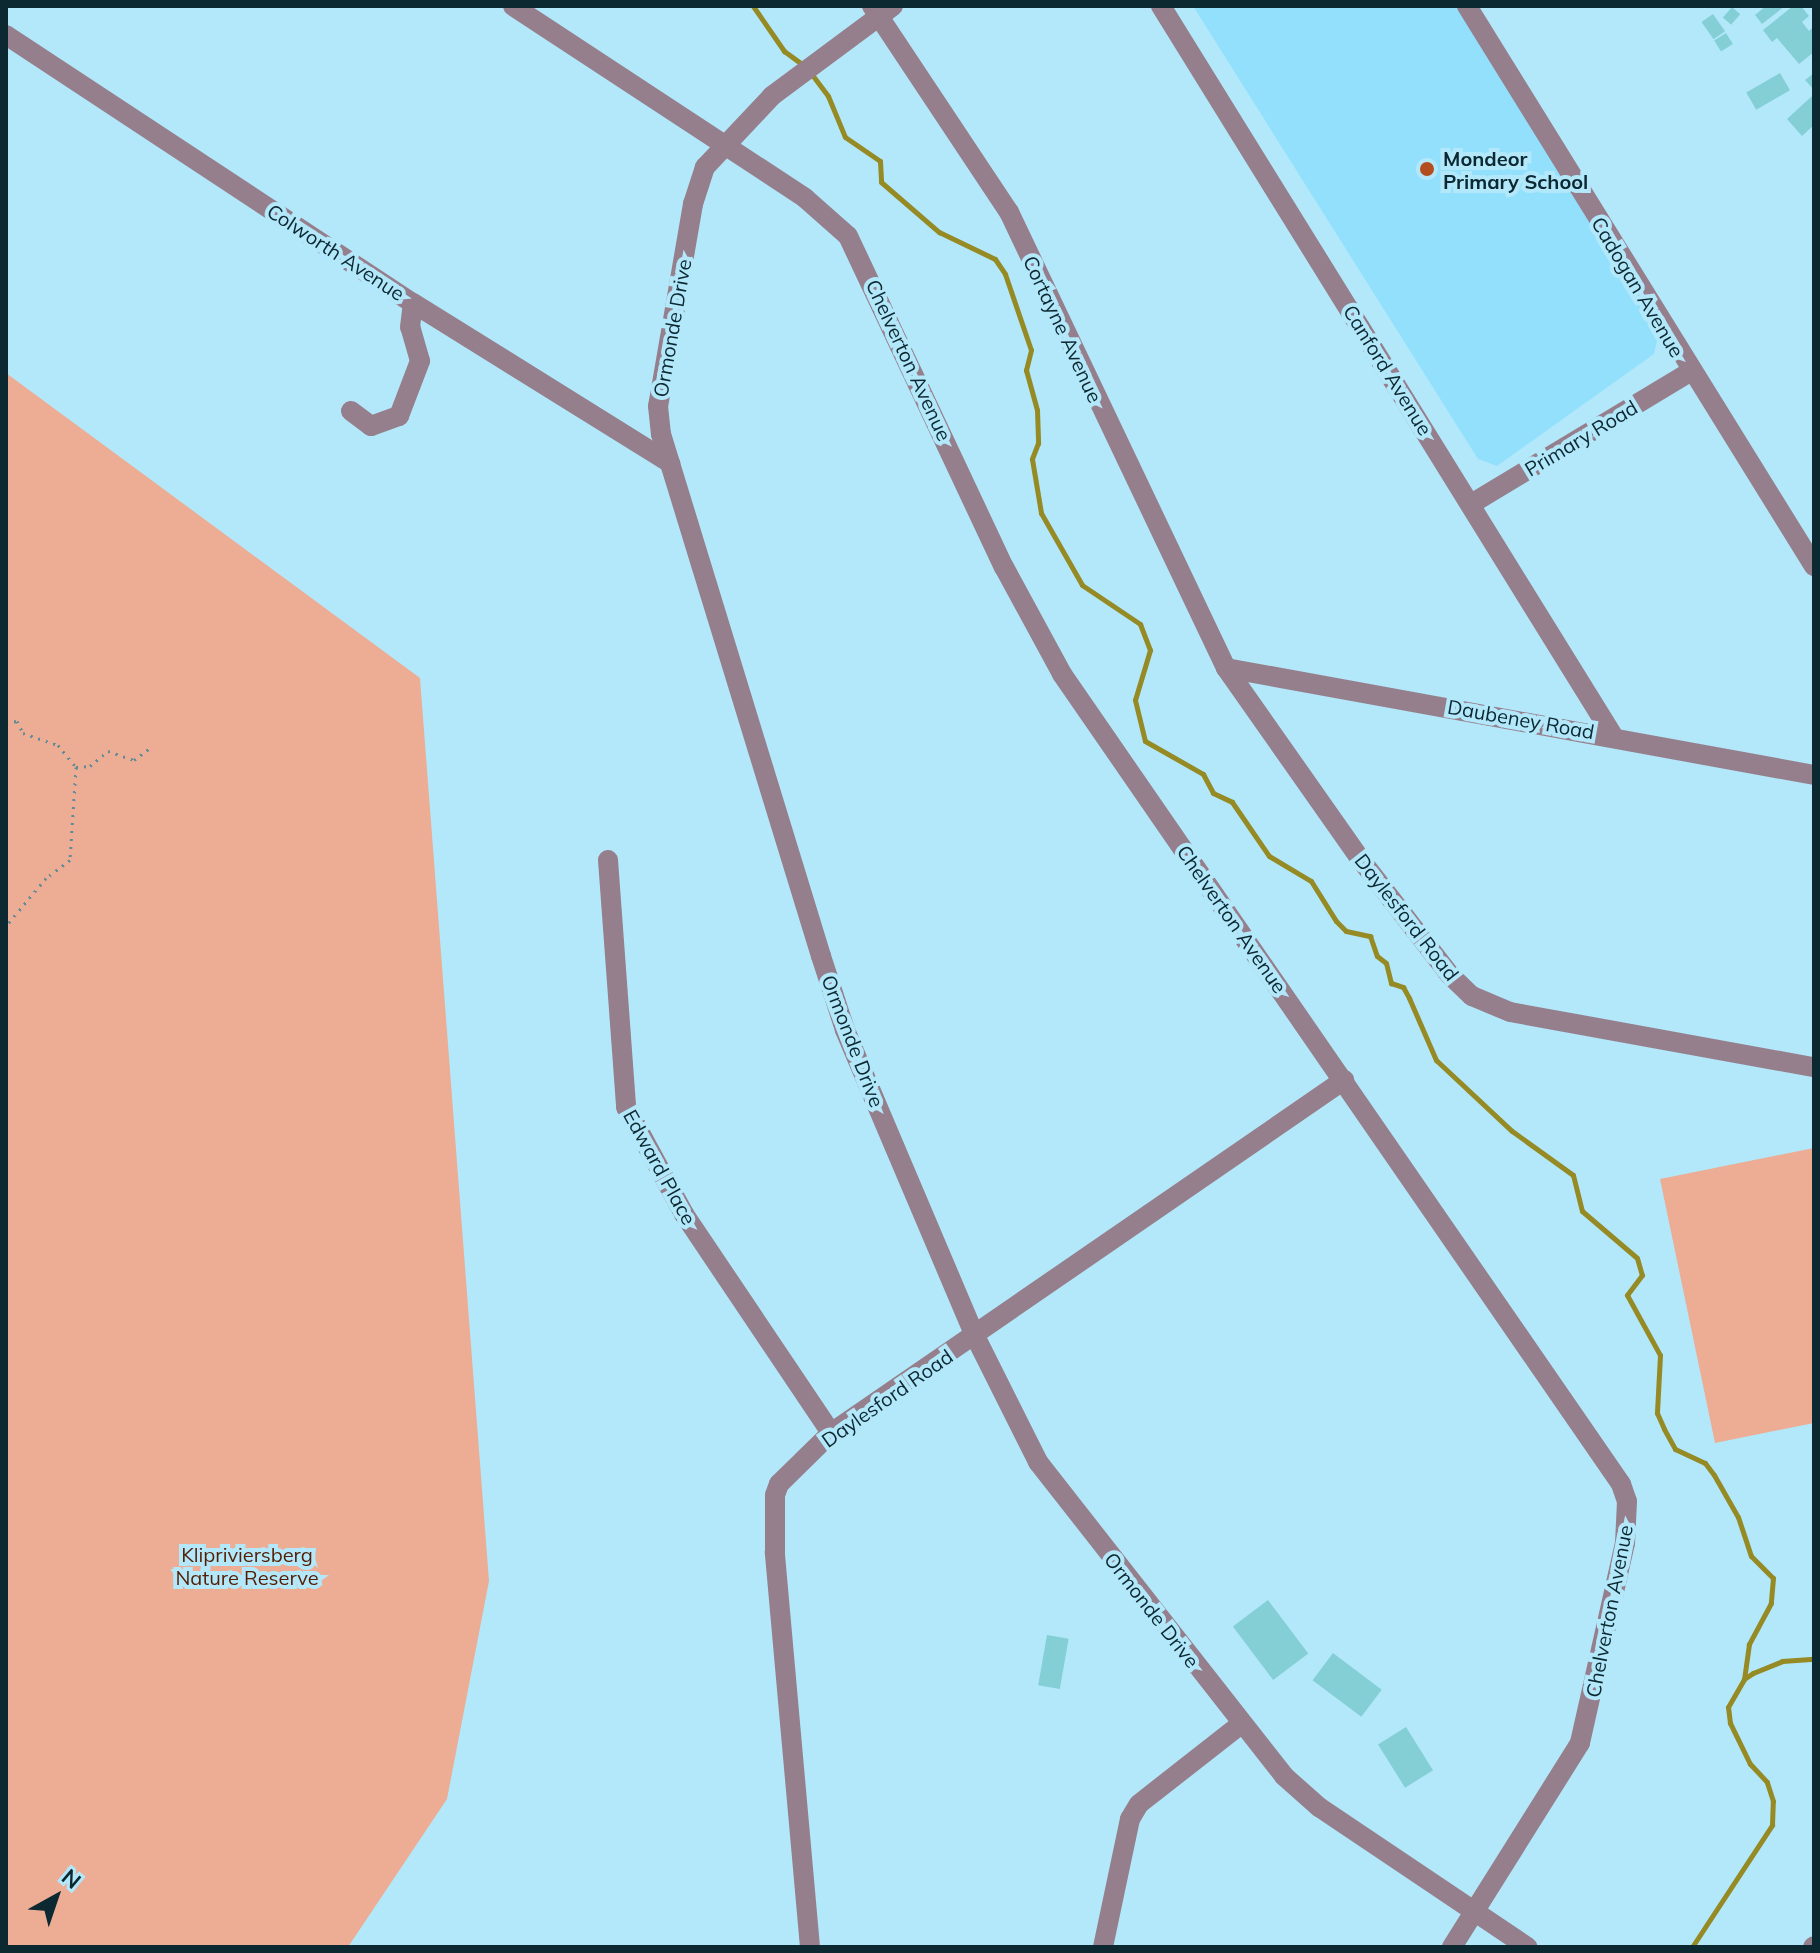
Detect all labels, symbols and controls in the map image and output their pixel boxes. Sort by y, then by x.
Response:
place label: Mondeor Primary School [1443,146,1588,193]
marker: Mondeor Primary School [1418,160,1436,178]
street label: Colworth Avenue [263,199,409,305]
street label: Cadogan Avenue [1587,212,1689,362]
street label: Cortayne Avenue [1018,252,1108,406]
street label: Ormonde Drive [648,257,696,399]
street label: Chelverton Avenue [861,276,957,444]
street label: Canford Avenue [1338,300,1438,440]
street label: Primary Road [1520,395,1642,481]
street label: Daubeney Road [1446,694,1596,744]
street label: Chelverton Avenue [1172,840,1292,998]
street label: Daylesford Road [1350,849,1464,985]
street label: Ormonde Drive [817,971,889,1111]
street label: Edward Place [619,1105,701,1229]
street label: Daylesford Road [817,1344,957,1452]
street label: Chelverton Avenue [1581,1523,1637,1699]
park label: Klipriviersberg Nature Reserve [175,1543,319,1590]
street label: Ormonde Drive [1100,1548,1204,1672]
north arrow [16,1857,96,1937]
text: N [56,1863,87,1895]

